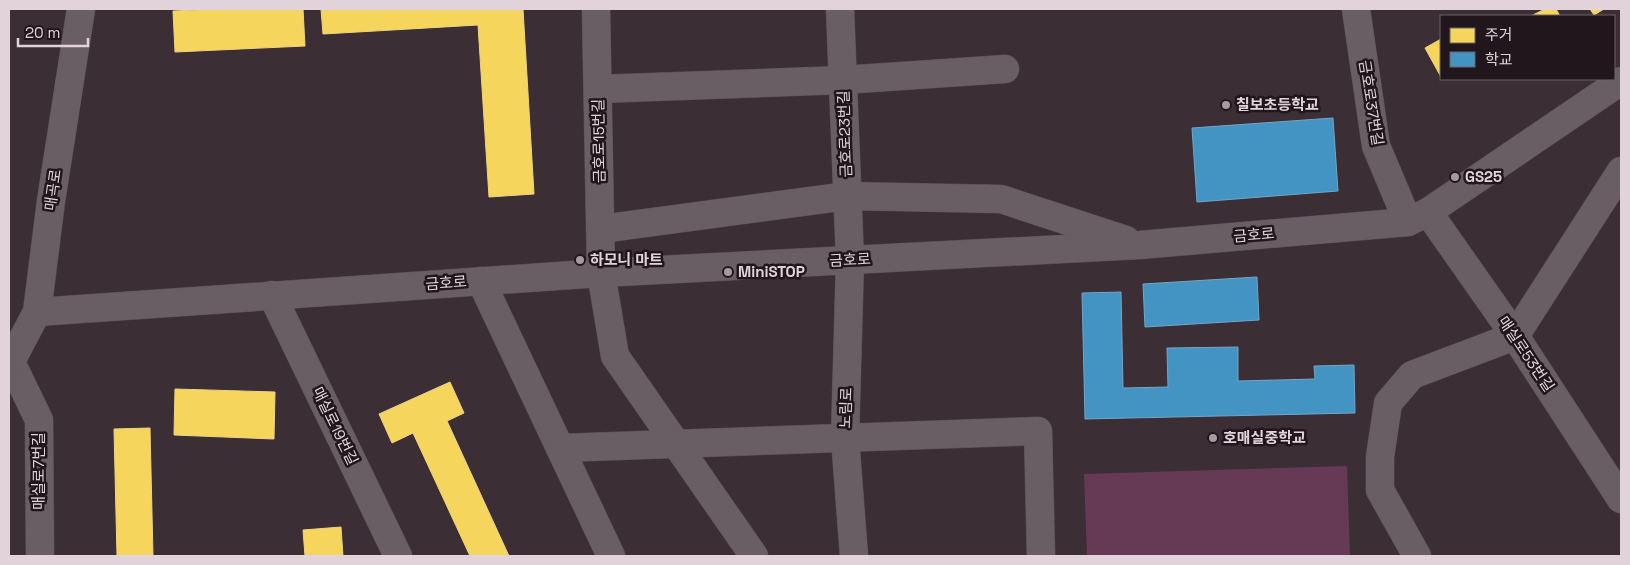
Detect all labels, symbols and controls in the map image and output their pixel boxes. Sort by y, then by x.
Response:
scale bar [18,15,88,47]
legend [1440,15,1615,80]
text: 20 m [25,23,60,42]
text: 주거 [1485,25,1513,44]
text: 학교 [1485,50,1513,69]
street label: 금호로37번길 [1355,59,1388,147]
street label: 금호로23번길 [833,90,856,178]
place label: 칠보초등학교 [1236,95,1319,114]
street label: 금호로15번길 [588,99,609,183]
marker: 칠보초등학교 [1220,99,1232,111]
place label: GS25 [1465,167,1502,186]
street label: 매곡로 [40,168,65,212]
marker: GS25 [1449,171,1461,183]
street label: 금호로 [1233,223,1275,246]
street label: 금호로 [829,249,871,270]
place label: 하모니 마트 [590,250,663,269]
marker: 하모니 마트 [574,254,586,266]
place label: MiniSTOP [738,262,805,281]
marker: MiniSTOP [722,266,734,278]
street label: 금호로 [425,272,467,293]
street label: 매실로53번길 [1494,312,1559,395]
street label: 매실로19번길 [308,384,362,468]
street label: 노림로 [835,387,856,429]
place label: 호매실중학교 [1223,428,1306,447]
street label: 매실로7번길 [29,432,48,510]
marker: 호매실중학교 [1207,432,1219,444]

